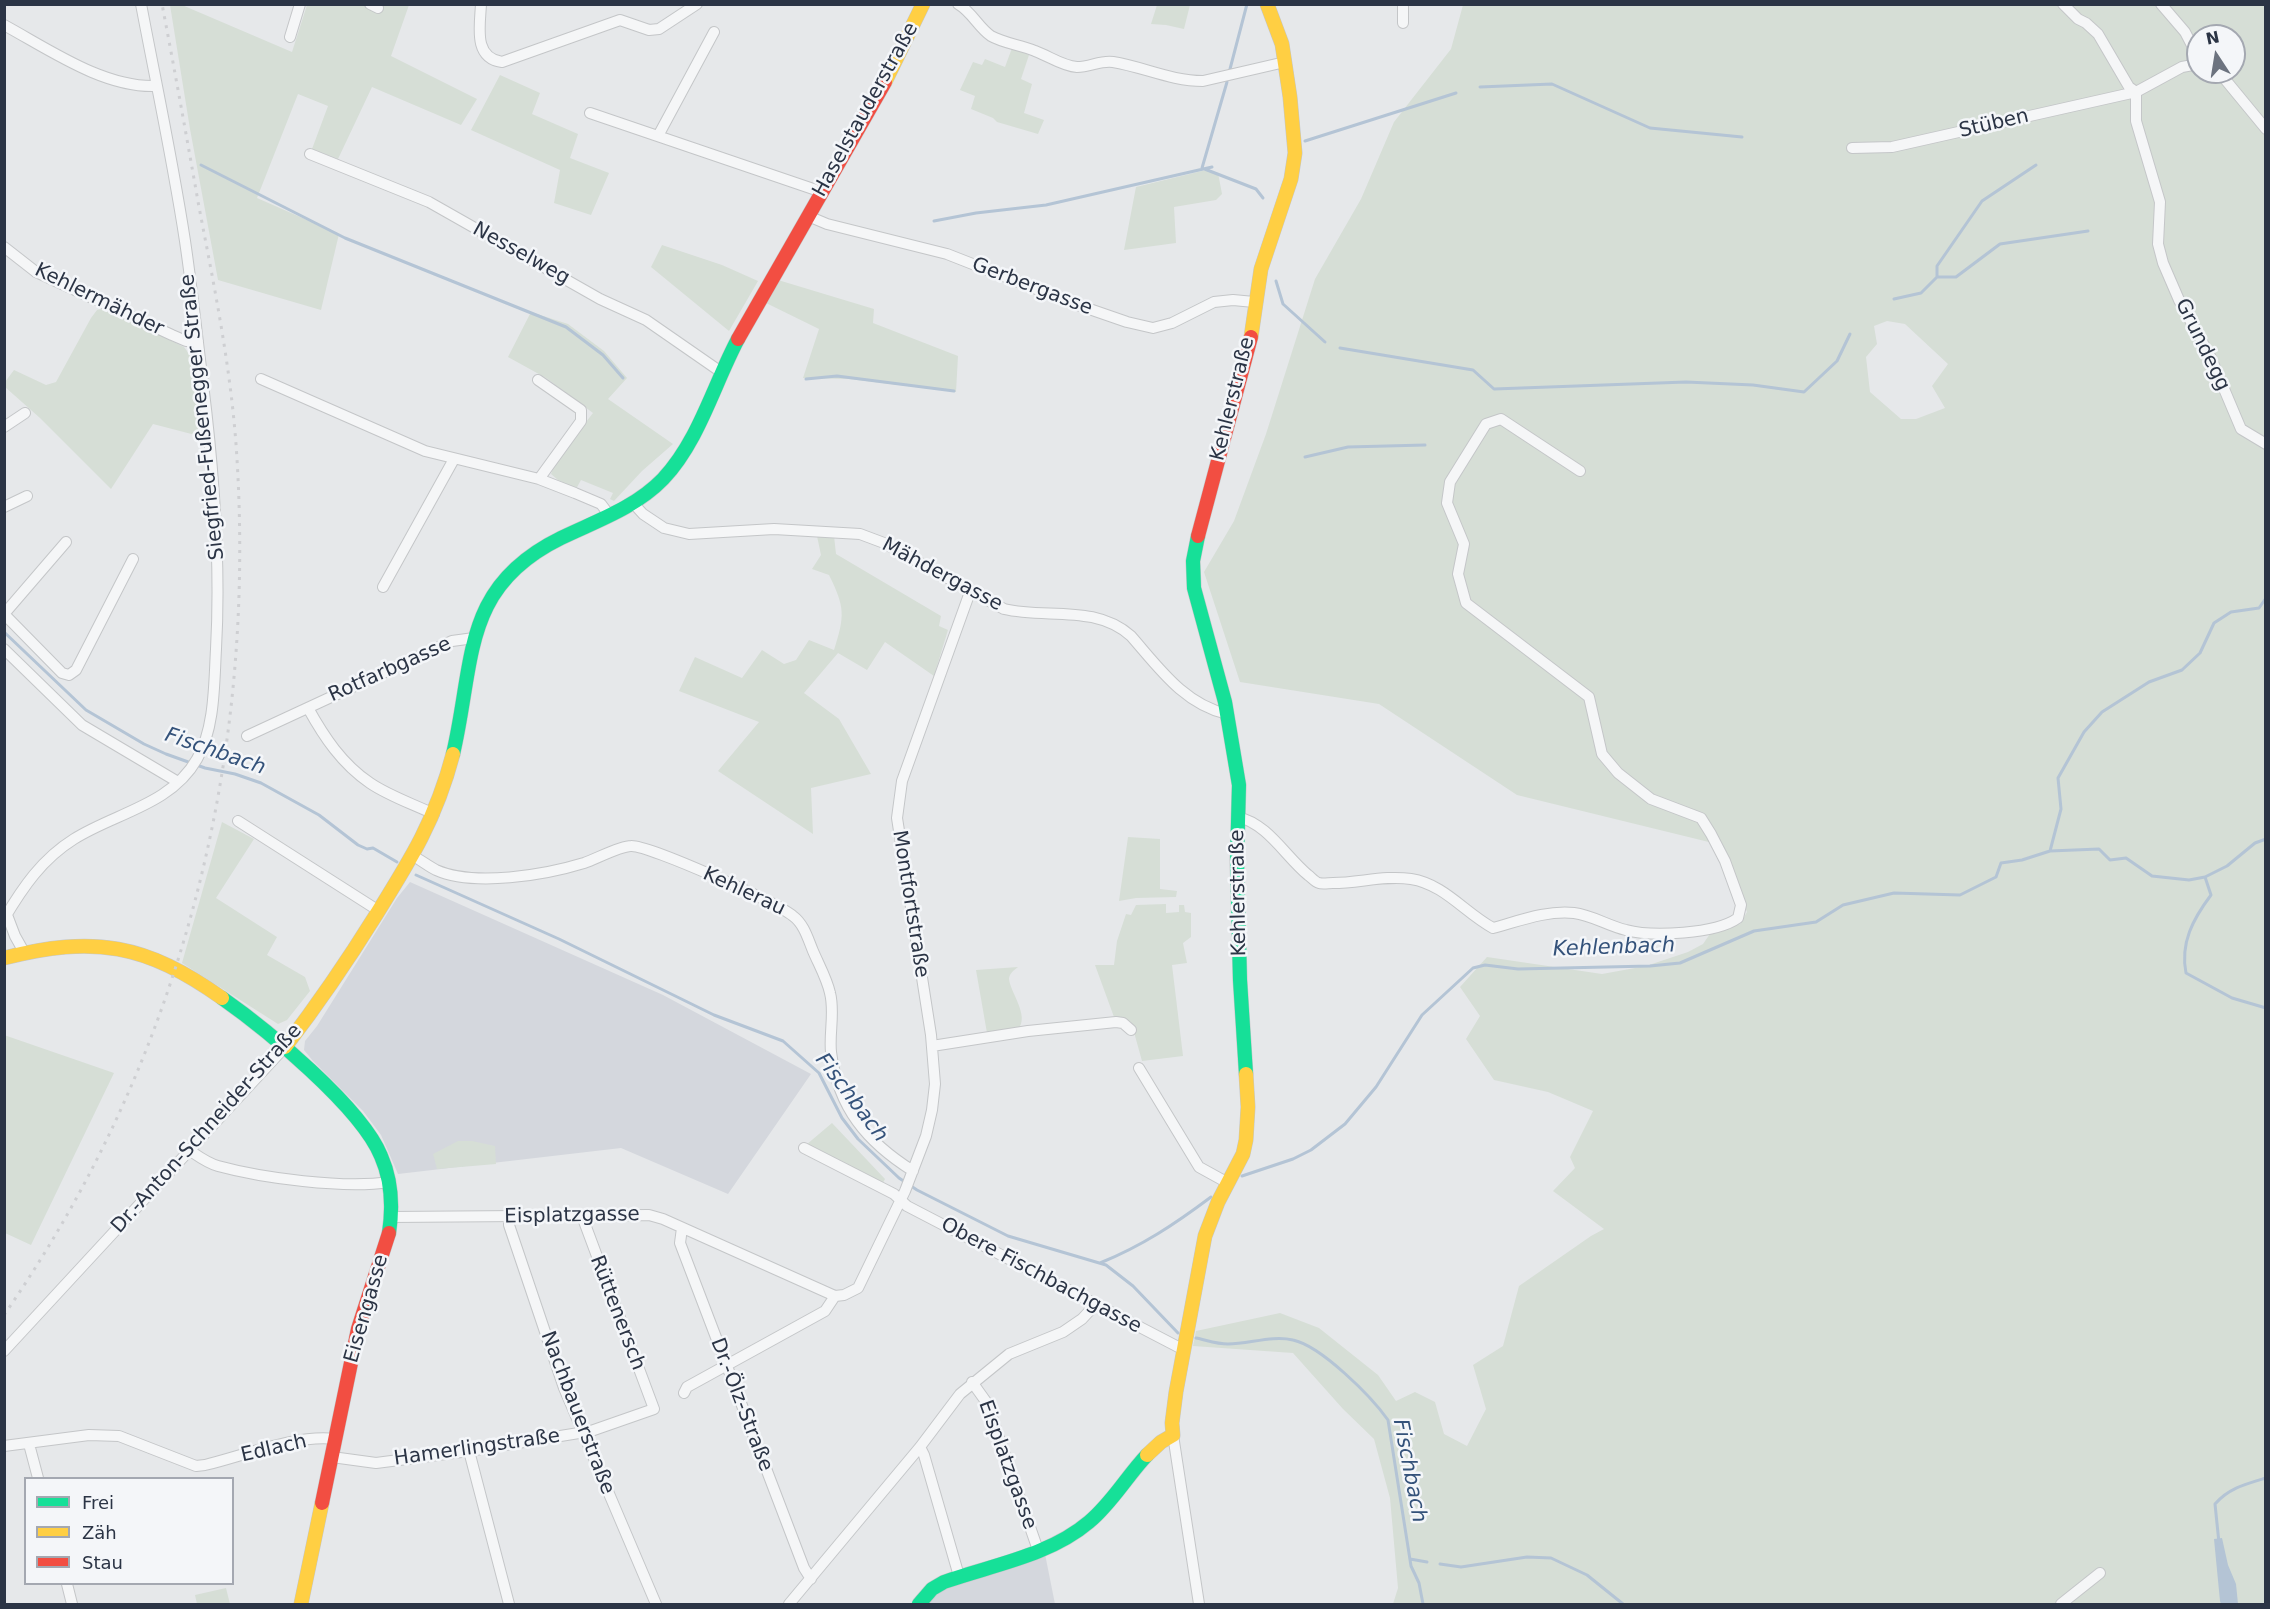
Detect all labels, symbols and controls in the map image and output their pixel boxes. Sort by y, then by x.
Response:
street label: Haselstauderstraße [808,19,924,201]
north arrow [2186,24,2246,84]
text: N [2204,27,2221,49]
street label: Stüben [1957,104,2031,144]
street label: Nesselweg [468,217,574,291]
street label: Gerbergasse [968,253,1096,321]
street label: Kehlermähder [31,258,167,342]
street label: Siegfried-Fußenegger Straße [176,273,230,561]
street label: Grundegg [2169,295,2235,395]
street label: Kehlerstraße [1206,335,1260,463]
street label: Mähdergasse [878,533,1006,617]
street label: Rotfarbgasse [325,632,455,708]
water label: Fischbach [161,723,269,781]
street label: Montfortstraße [886,829,934,979]
street label: Kehlerstraße [1226,829,1252,957]
street label: Kehlerau [699,863,789,921]
water label: Kehlenbach [1552,933,1676,963]
street label: Dr.-Anton-Schneider-Straße [107,1019,307,1239]
water label: Fischbach [809,1049,893,1147]
street label: Eisplatzgasse [504,1203,640,1229]
street label: Obere Fischbachgasse [937,1213,1145,1339]
street label: Eisengasse [340,1252,394,1366]
street label: Rüttenersch [584,1252,650,1374]
street label: Nachbauerstraße [535,1328,619,1498]
street label: Dr.-Ölz-Straße [705,1335,777,1475]
street label: Eisplatzgasse [973,1397,1041,1533]
water label: Fischbach [1387,1417,1431,1525]
street label: Hamerlingstraße [392,1424,562,1472]
street label: Edlach [239,1430,309,1468]
legend [24,1477,234,1585]
text: Frei [82,1492,114,1513]
text: Zäh [82,1522,117,1543]
text: Stau [82,1552,123,1573]

